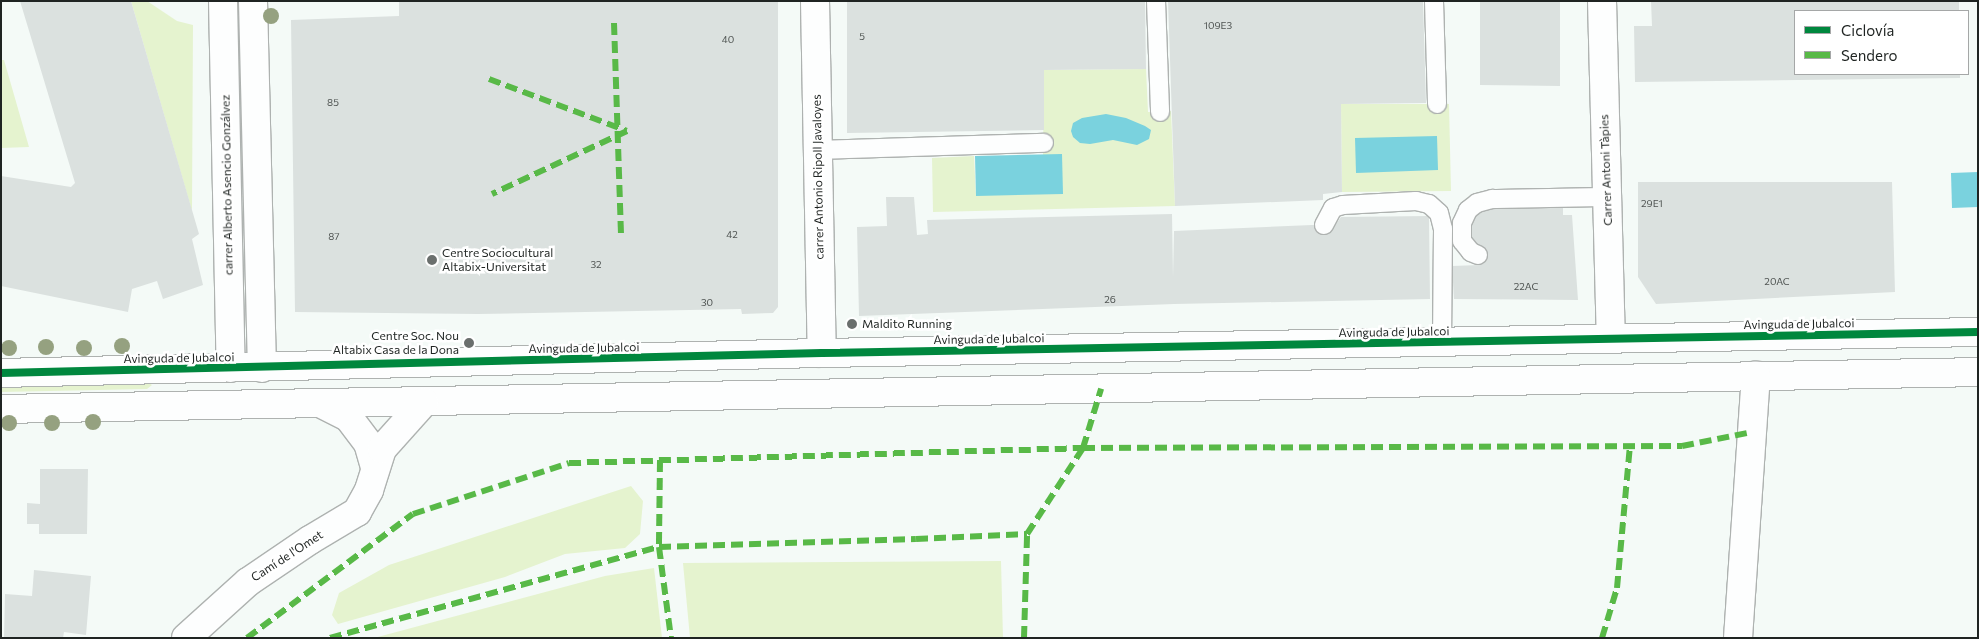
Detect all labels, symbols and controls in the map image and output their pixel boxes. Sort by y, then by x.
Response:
legend [1794,10,1969,75]
house number: 109E3 [1204,20,1232,32]
text: Ciclovía [1841,21,1894,39]
house number: 5 [859,31,865,43]
house number: 40 [722,34,734,46]
text: Sendero [1841,46,1898,64]
street label: carrer Antonio Ripoll Javaloyes [809,94,827,260]
street label: carrer Alberto Asencio Gonzálvez [218,95,236,275]
house number: 85 [327,97,339,109]
street label: Carrer Antoni Tàpies [1597,114,1615,226]
house number: 29E1 [1641,198,1663,210]
house number: 42 [726,229,738,241]
house number: 87 [328,231,340,243]
place label: Centre Sociocultural Altabix-Universitat [442,246,553,274]
marker: Centre Sociocultural Altabix-Universitat [426,254,438,266]
house number: 32 [590,259,602,271]
house number: 20AC [1764,276,1790,288]
house number: 22AC [1514,281,1538,293]
house number: 26 [1104,294,1116,306]
house number: 30 [701,297,713,309]
street label: Avinguda de Jubalcoi [1743,316,1855,332]
place label: Maldito Running [862,317,952,331]
marker: Maldito Running [846,318,858,330]
street label: Avinguda de Jubalcoi [1338,324,1450,340]
place label: Centre Soc. Nou Altabix Casa de la Dona [333,329,459,357]
street label: Avinguda de Jubalcoi [933,331,1045,347]
marker: Centre Soc. Nou Altabix Casa de la Dona [463,337,475,349]
street label: Avinguda de Jubalcoi [528,340,640,356]
street label: Avinguda de Jubalcoi [123,350,235,366]
street label: Camí de l'Omet [248,527,326,585]

